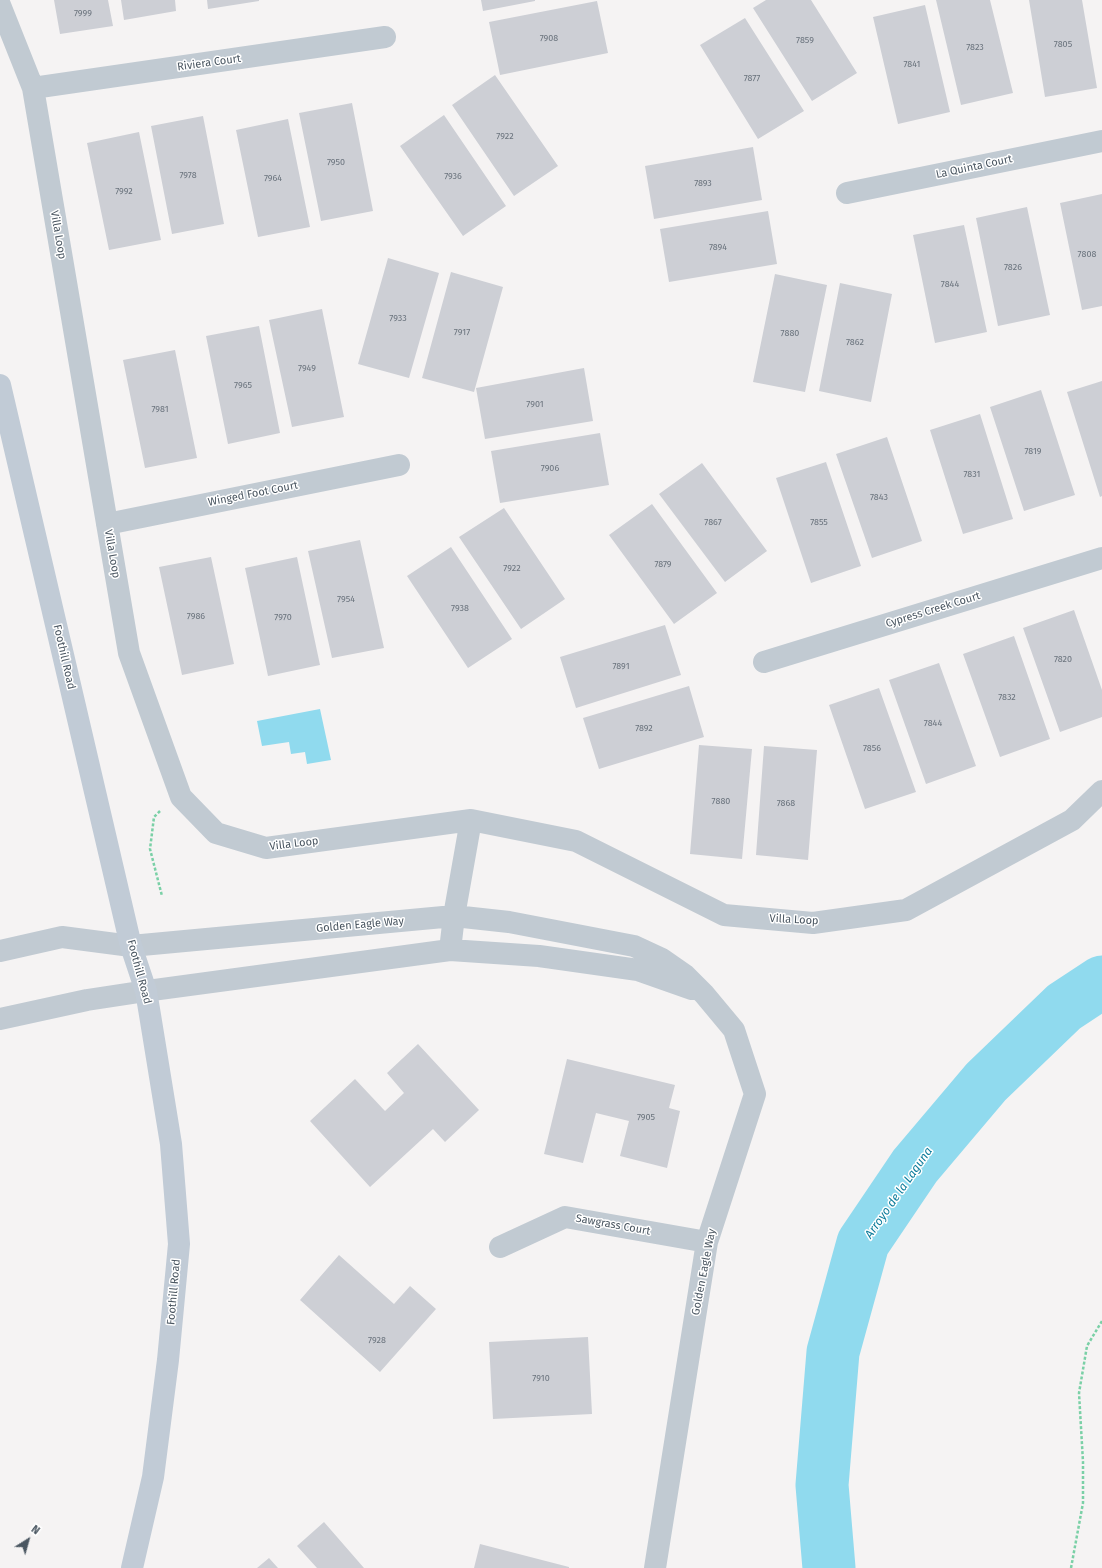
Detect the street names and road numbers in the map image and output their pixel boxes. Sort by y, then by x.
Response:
street label: Riviera Court [176,52,242,74]
street label: La Quinta Court [935,152,1013,182]
street label: Villa Loop [47,210,69,260]
street label: Winged Foot Court [207,479,299,509]
street label: Villa Loop [101,529,123,579]
street label: Cypress Creek Court [884,589,982,631]
street label: Foothill Road [50,623,78,691]
street label: Villa Loop [269,834,319,854]
street label: Villa Loop [769,912,819,928]
street label: Golden Eagle Way [316,915,404,935]
street label: Foothill Road [124,938,154,1006]
street label: Sawgrass Court [575,1212,651,1238]
street label: Golden Eagle Way [689,1228,719,1316]
street label: Foothill Road [165,1258,183,1326]

